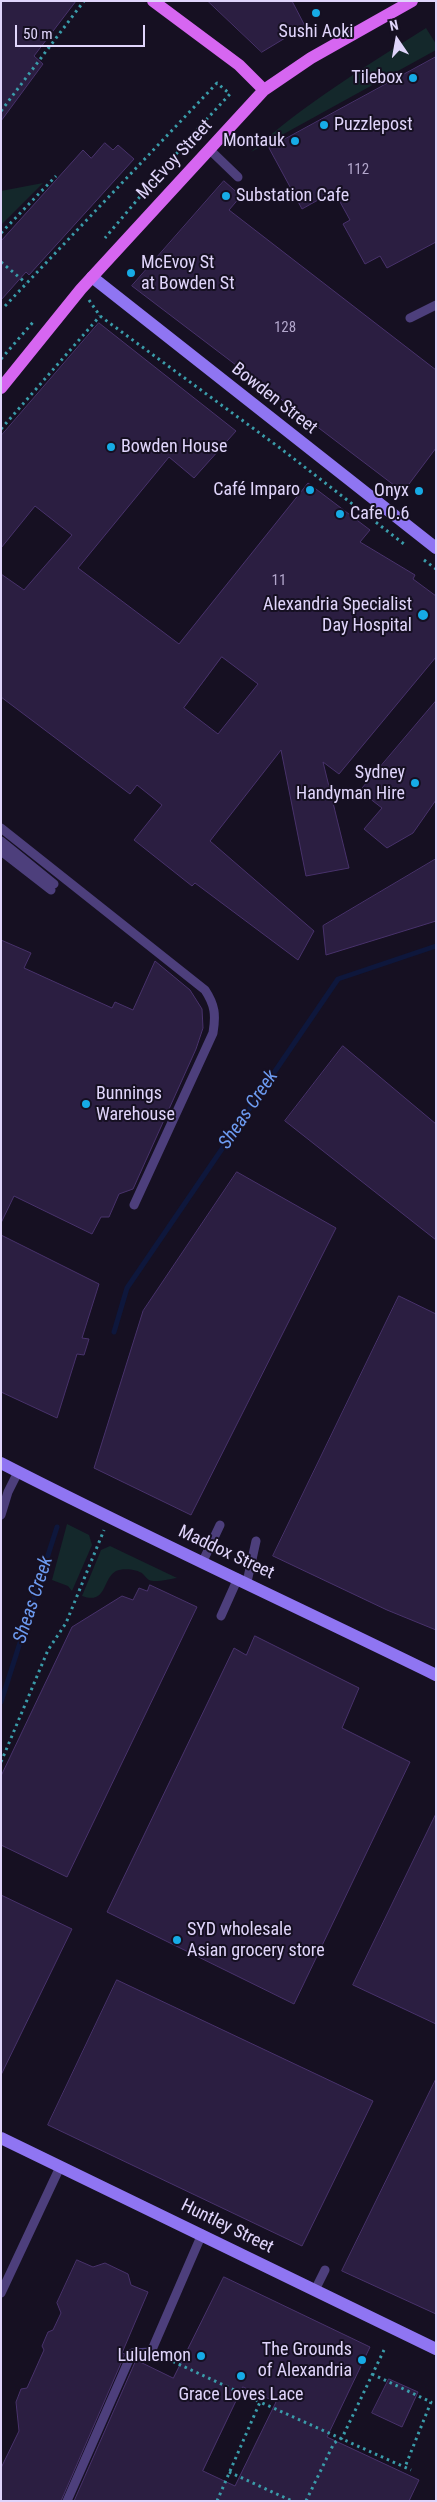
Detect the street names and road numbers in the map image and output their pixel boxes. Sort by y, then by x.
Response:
street label: McEvoy Street [133,116,217,204]
street label: Bowden Street [227,359,321,439]
street label: Maddox Street [175,1521,277,1585]
street label: Huntley Street [177,2195,277,2259]

